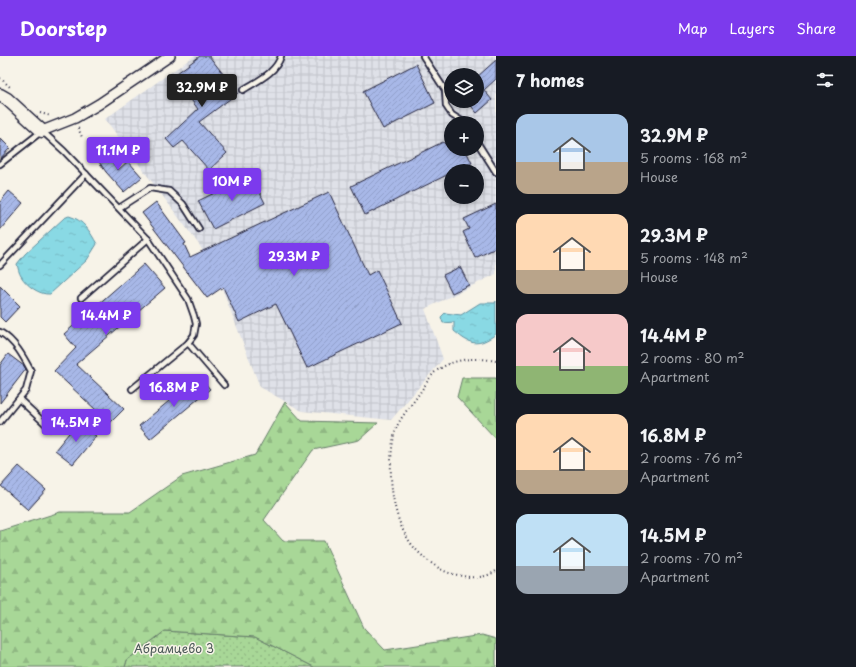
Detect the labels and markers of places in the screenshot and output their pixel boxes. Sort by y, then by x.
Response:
pin: 32.9M ₽ [165,74,239,108]
pin: 11.1M ₽ [81,137,155,171]
pin: 10M ₽ [204,168,260,202]
pin: 29.3M ₽ [257,243,331,277]
pin: 14.4M ₽ [69,302,143,336]
pin: 16.8M ₽ [137,374,211,408]
pin: 14.5M ₽ [39,409,113,443]

